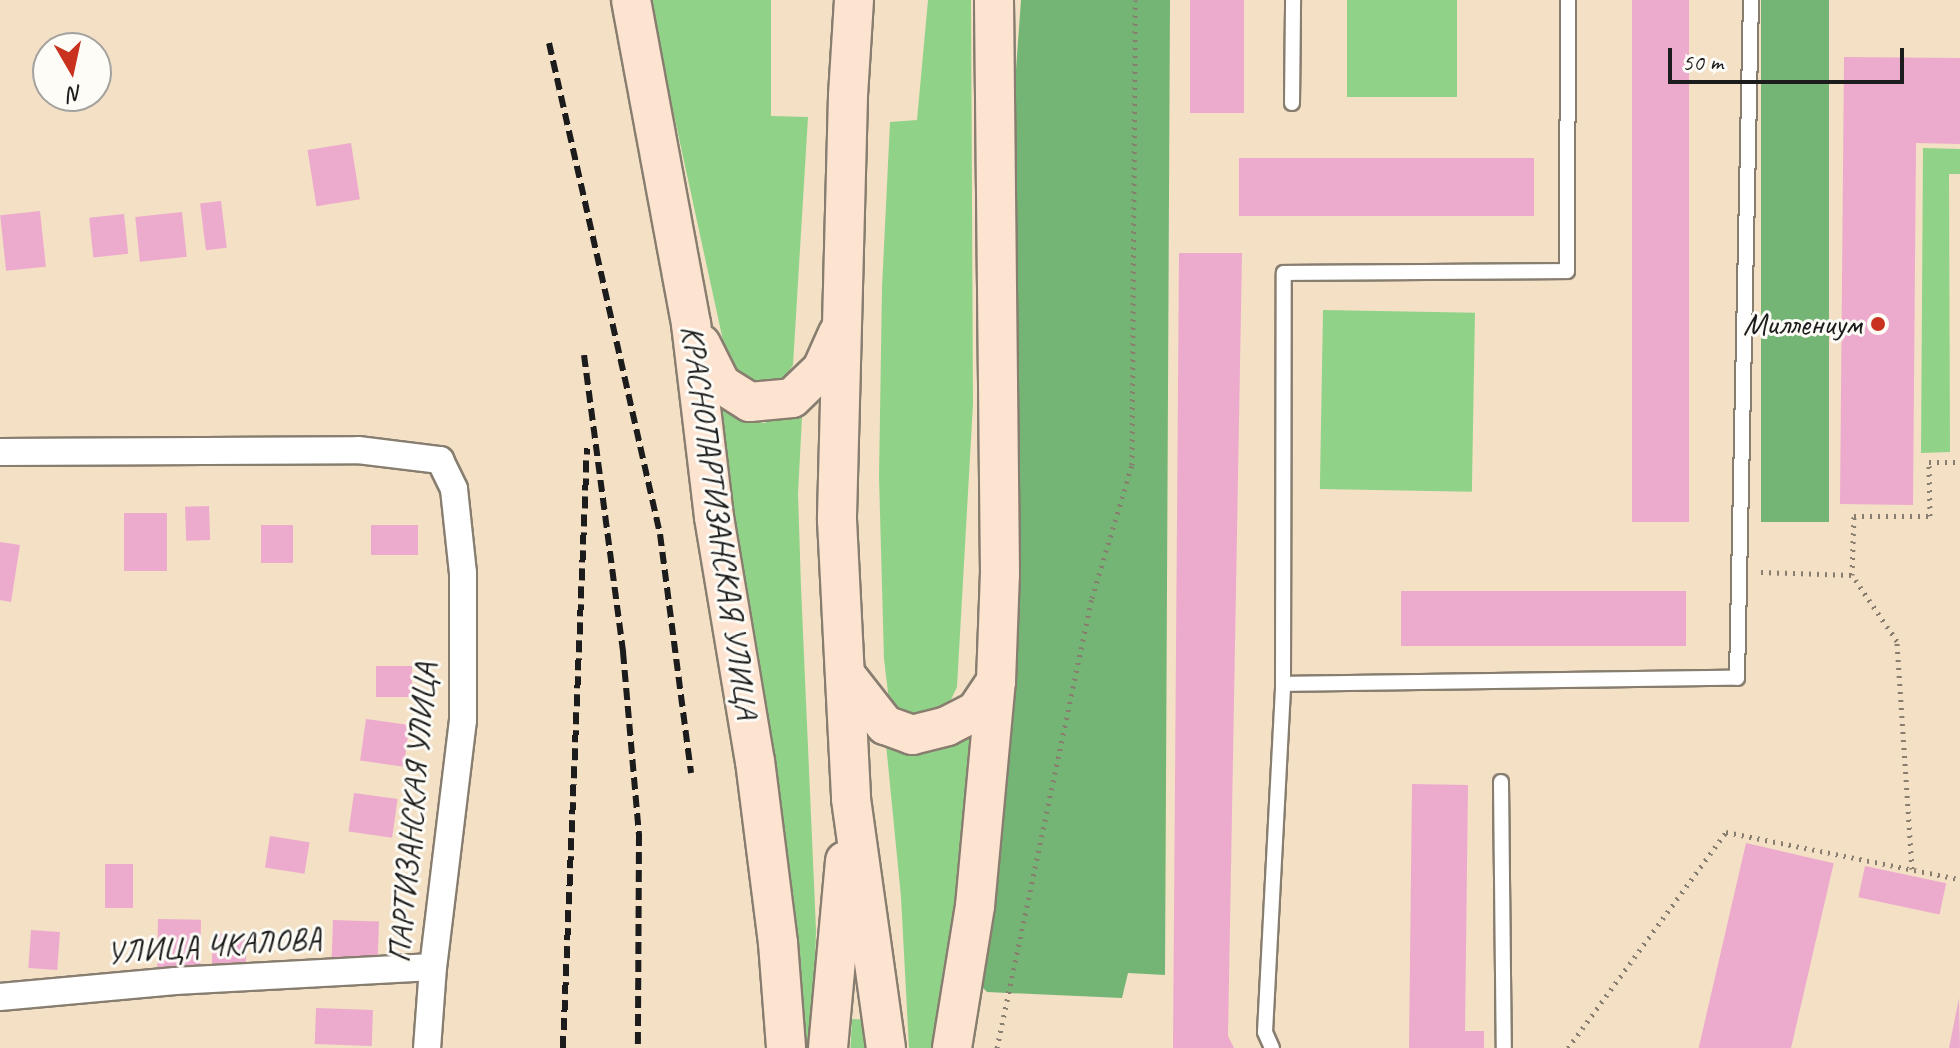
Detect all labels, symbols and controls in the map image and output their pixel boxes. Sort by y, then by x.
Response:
north arrow [32,32,112,112]
scale bar [1672,32,1908,82]
text: 50 m [1682,47,1723,77]
text: N [67,79,84,109]
place label: Миллениум [1743,305,1862,343]
marker: Миллениум [1869,315,1887,333]
street label: КРАСНОПАРТИЗАНСКАЯ УЛИЦА [672,323,766,721]
street label: ПАРТИЗАНСКАЯ УЛИЦА [381,662,445,964]
street label: УЛИЦА ЧКАЛОВА [105,919,323,973]

